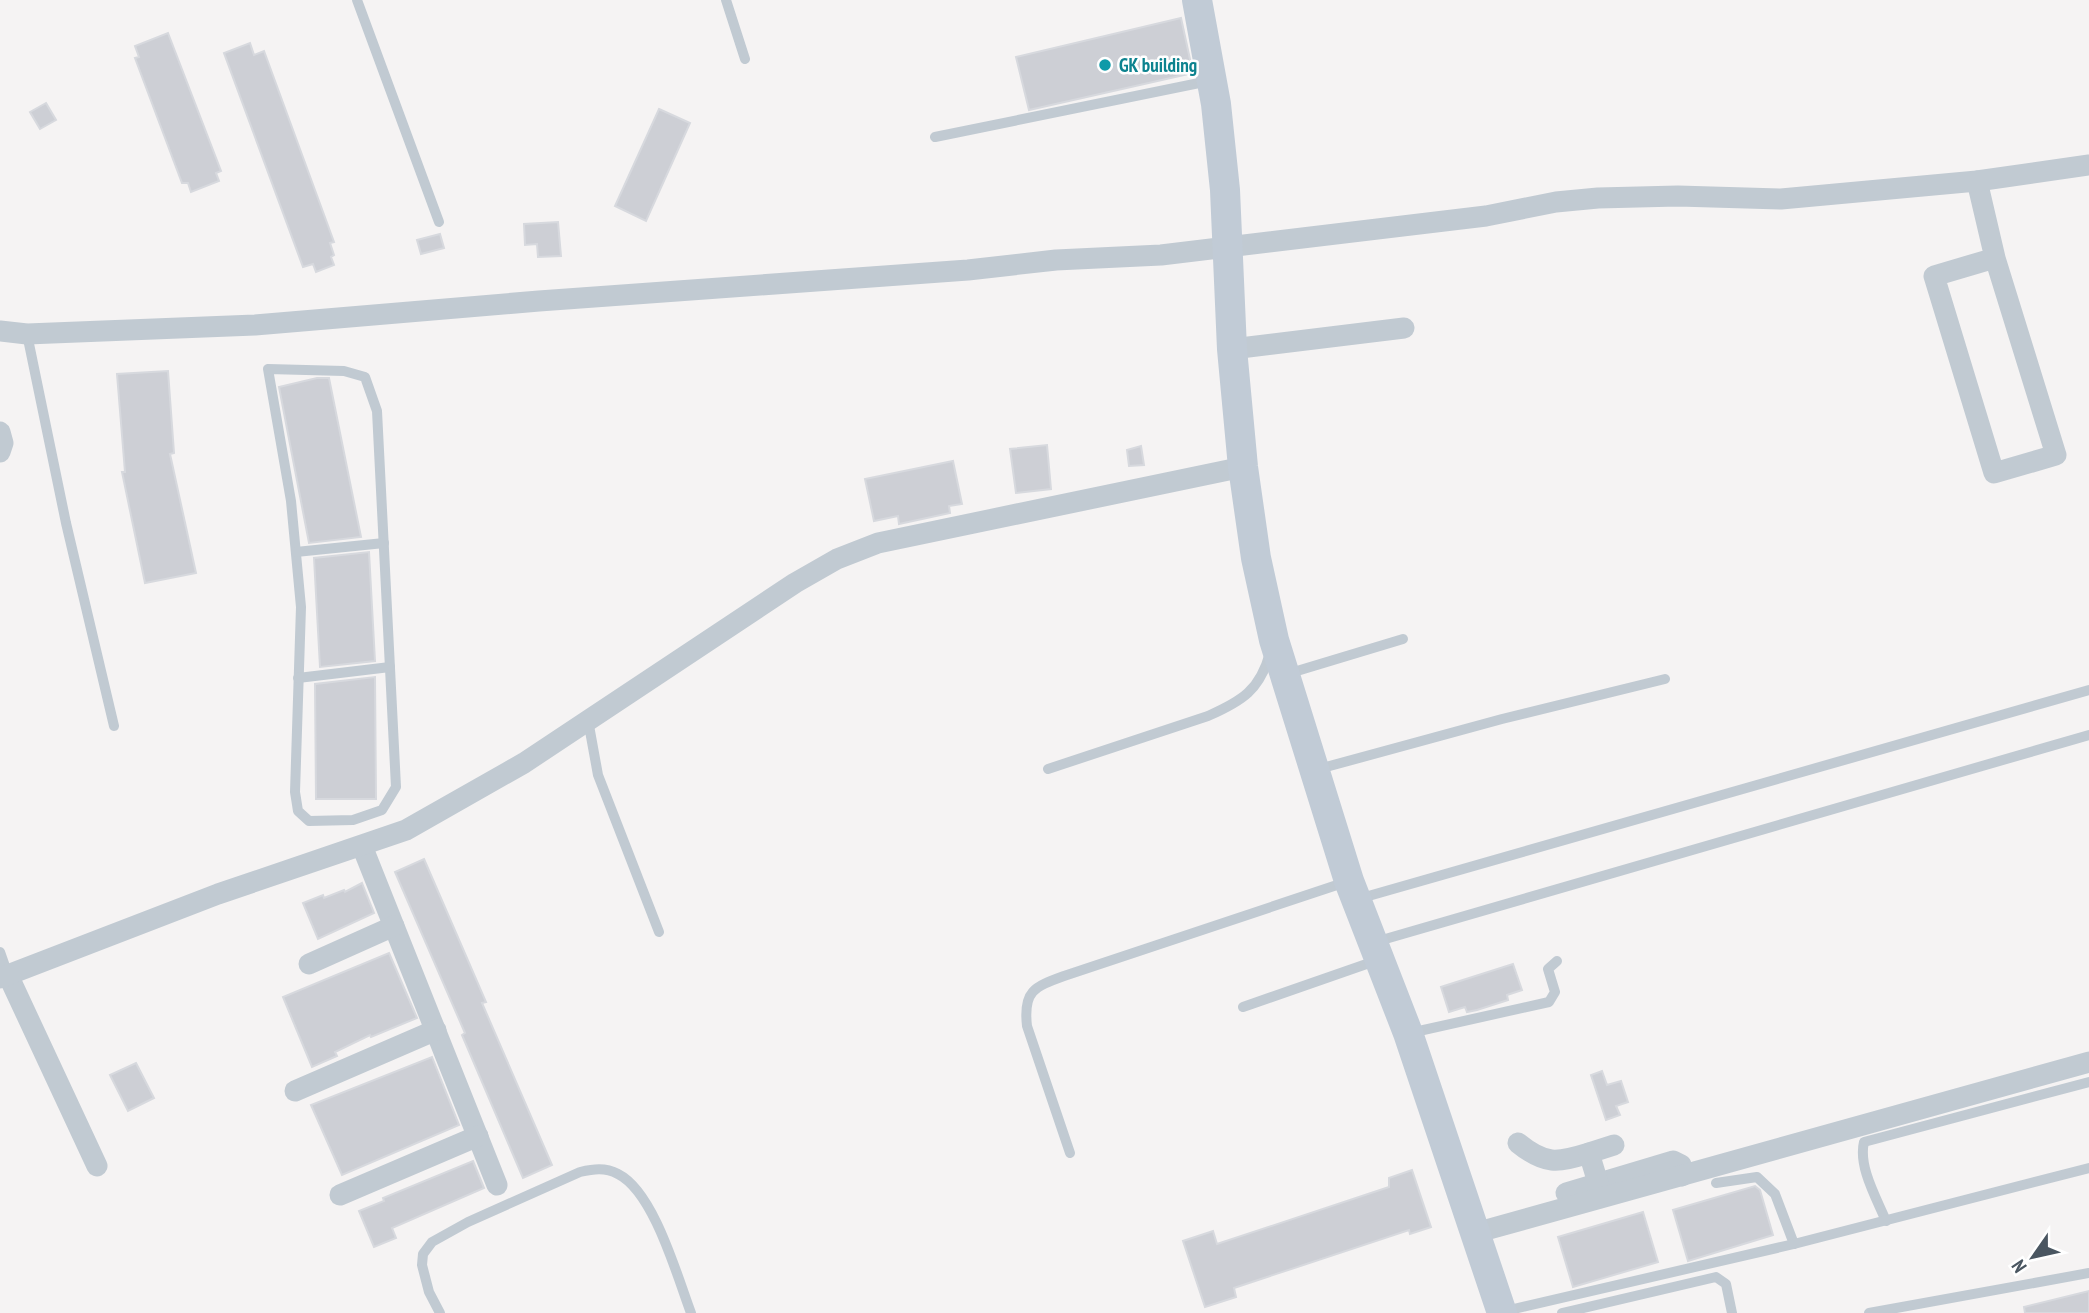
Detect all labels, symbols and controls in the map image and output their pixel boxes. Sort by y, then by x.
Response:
place label: GK building [1119,53,1197,77]
marker: GK building [1097,57,1113,73]
north arrow [1998,1222,2068,1292]
text: N [2006,1256,2032,1277]

